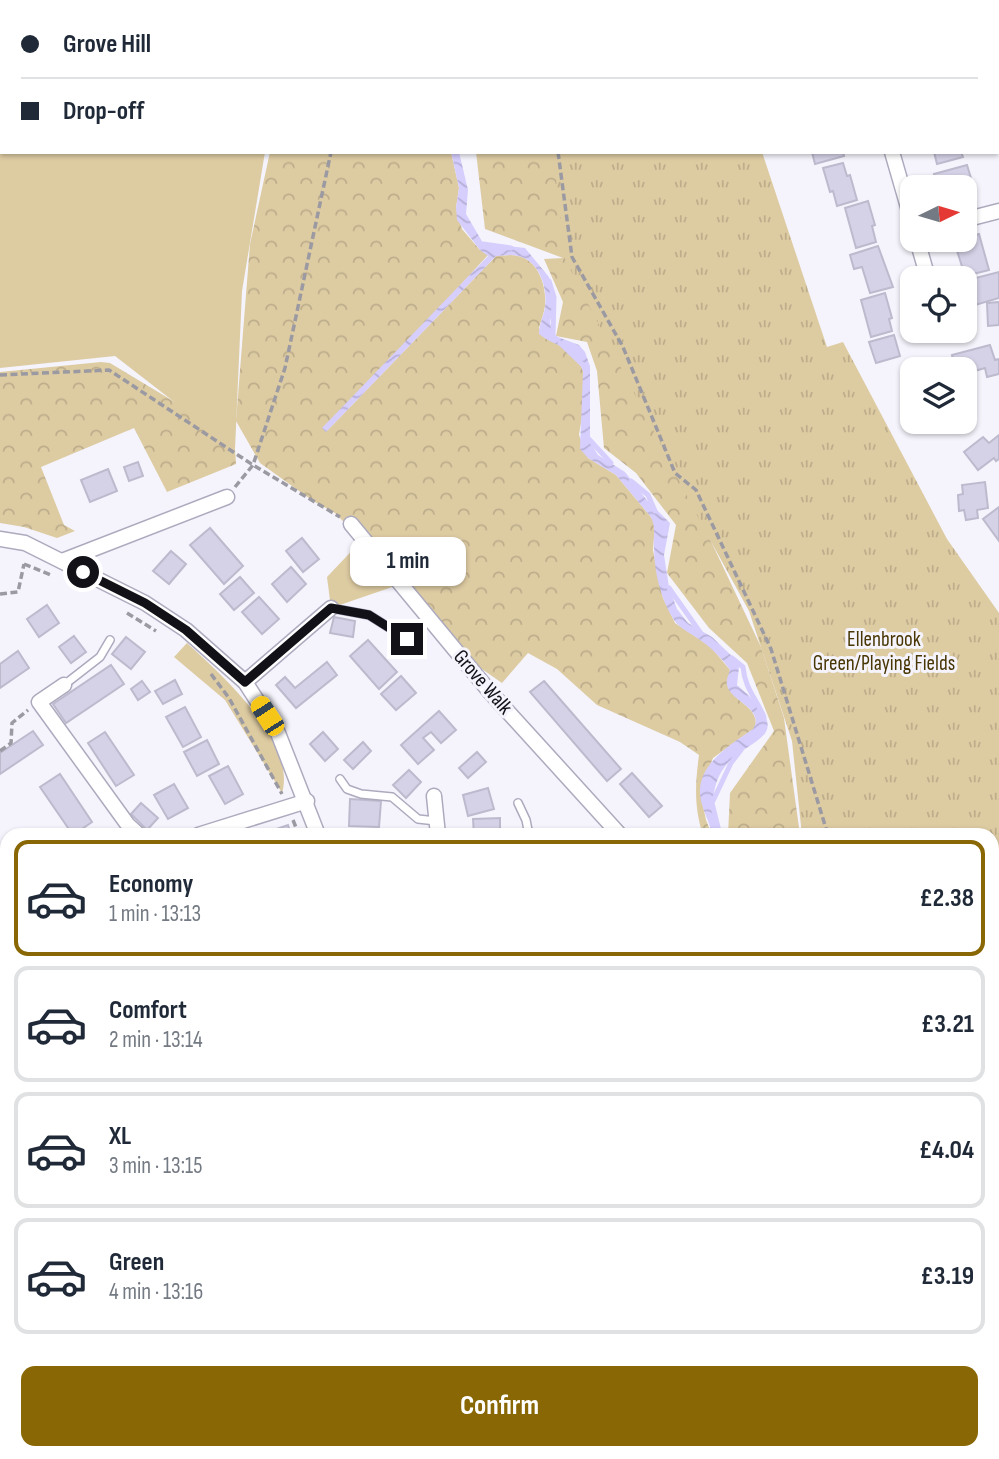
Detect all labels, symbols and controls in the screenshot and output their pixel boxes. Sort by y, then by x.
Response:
text: Grove Hill [63,29,151,60]
text: Drop-off [63,96,144,127]
north arrow [900,175,976,252]
map controls [900,175,977,434]
button: locate [900,266,977,343]
button: layers [900,357,977,434]
callout: 1 min [349,538,465,586]
text: 1 min [387,547,429,575]
route start [67,556,99,588]
route end [391,623,423,655]
park label: Ellenbrook Green/Playing Fields [813,627,955,676]
street label: Grove Walk [448,645,518,719]
car [247,693,288,739]
icon: car [25,867,88,930]
text: Economy [109,869,193,900]
text: £2.38 [919,883,974,914]
text: 1 min · 13:13 [109,900,201,928]
icon: car [25,993,88,1056]
text: Comfort [109,995,187,1026]
text: £3.21 [921,1009,974,1040]
text: 2 min · 13:14 [109,1026,203,1054]
icon: car [25,1119,88,1182]
text: XL [109,1121,131,1152]
text: £4.04 [919,1135,974,1166]
text: 3 min · 13:15 [109,1152,202,1180]
icon: car [25,1245,88,1308]
text: Green [109,1247,164,1278]
text: £3.19 [920,1261,974,1292]
text: 4 min · 13:16 [109,1278,203,1306]
button: Confirm [21,1366,978,1446]

